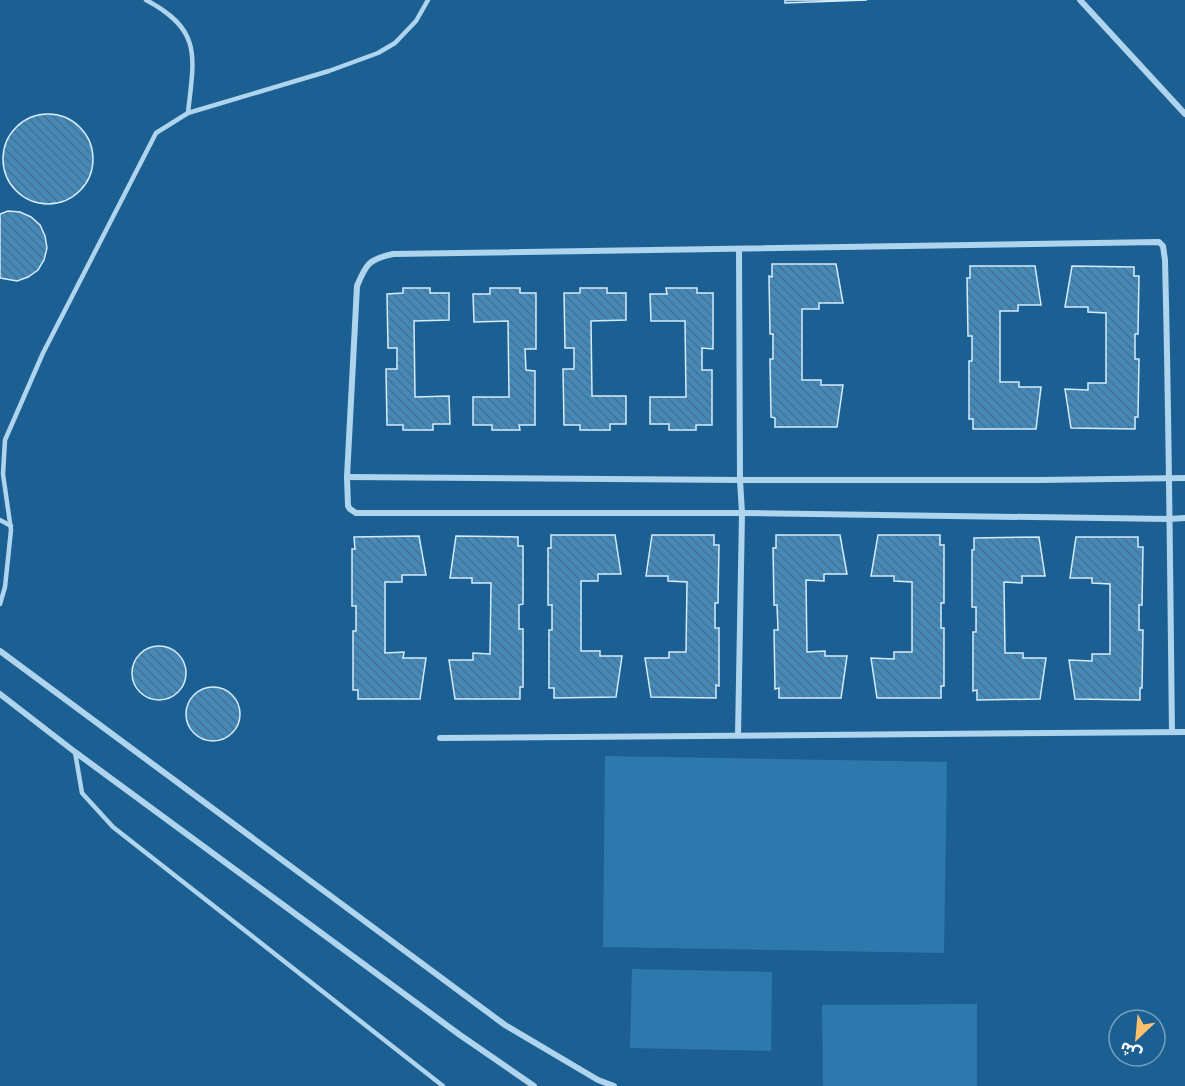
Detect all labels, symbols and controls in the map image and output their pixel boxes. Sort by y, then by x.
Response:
north arrow [1107,1008,1167,1068]
text: ش [1116,1038,1145,1065]

